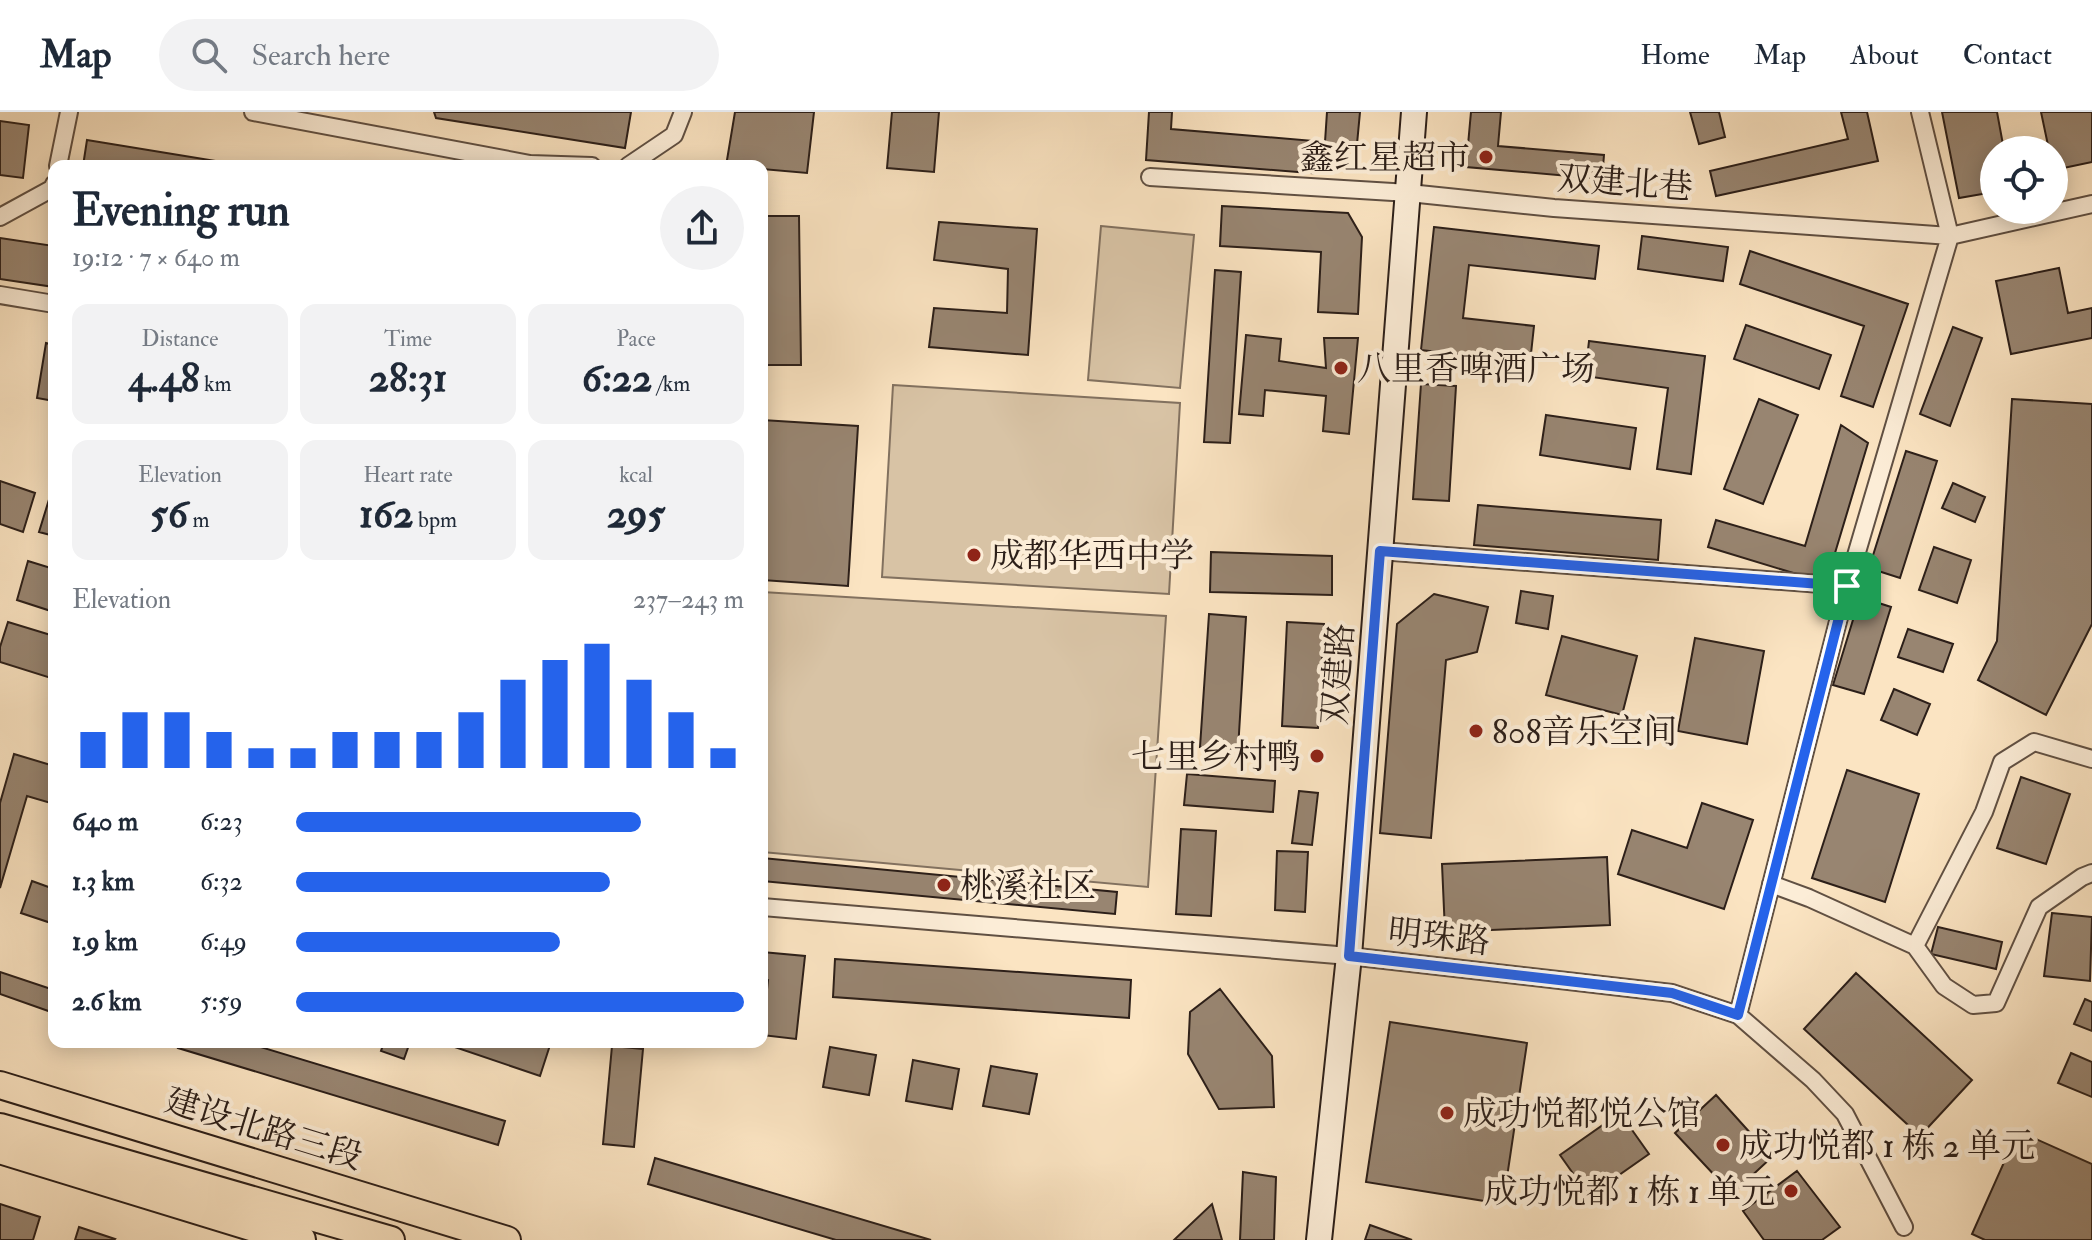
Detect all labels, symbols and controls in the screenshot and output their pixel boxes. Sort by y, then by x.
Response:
search box [159,19,719,91]
text: Map [40,31,111,79]
icon: search [187,33,231,77]
text: Search here [251,37,390,74]
text: Home [1640,38,1710,73]
text: Map [1754,38,1806,73]
text: About [1850,38,1919,73]
text: Contact [1963,38,2052,73]
map controls [1980,136,2068,224]
button: locate [1980,136,2068,224]
place label: 鑫红星超市 [1300,137,1470,180]
marker: 鑫红星超市 [1477,148,1495,166]
street label: 双建北巷 [1556,157,1694,210]
text: Evening run [72,184,290,239]
button: share [660,186,744,270]
text: 19:12 · 7 × 640 m [72,242,240,274]
text: Distance [142,325,218,353]
text: Time [384,325,432,353]
text: Pace [616,325,656,353]
place label: 八里香啤酒广场 [1357,348,1595,391]
text: 4.48 [128,353,199,404]
text: 28:31 [369,353,447,404]
text: 6:22 [582,353,652,404]
marker: 八里香啤酒广场 [1332,359,1350,377]
text: km [199,370,232,398]
text: /km [652,370,690,398]
text: Elevation [138,461,222,489]
text: Heart rate [363,461,453,489]
text: kcal [619,461,653,489]
text: 56 [150,489,188,540]
text: 162 [359,489,413,540]
text: 295 [607,489,665,540]
text: m [188,506,210,534]
text: bpm [413,506,457,534]
place label: 成都华西中学 [990,535,1194,578]
marker: 成都华西中学 [965,546,983,564]
pin [1813,552,1881,620]
icon: arrive [1825,564,1869,608]
text: Elevation [72,584,171,616]
text: 237–243 m [633,584,744,616]
street label: 双建路 [1313,622,1364,726]
place label: 808音乐空间 [1492,711,1677,754]
marker: 808音乐空间 [1467,722,1485,740]
place label: 七里乡村鸭 [1131,736,1301,779]
marker: 七里乡村鸭 [1308,747,1326,765]
text: 640 m [72,806,138,838]
text: 6:23 [200,806,243,838]
place label: 桃溪社区 [960,865,1096,908]
text: 1.3 km [72,866,134,898]
text: 6:32 [200,866,243,898]
marker: 桃溪社区 [935,876,953,894]
street label: 明珠路 [1386,911,1492,964]
text: 1.9 km [72,926,138,958]
text: 6:49 [200,926,247,958]
text: 2.6 km [72,986,141,1018]
text: 5:59 [200,986,243,1018]
street label: 建设北路三段 [160,1079,367,1180]
place label: 成功悦都悦公馆 [1463,1093,1701,1136]
marker: 成功悦都悦公馆 [1438,1104,1456,1122]
place label: 成功悦都 1 栋 2 单元 [1739,1125,2035,1168]
marker: 成功悦都 1 栋 2 单元 [1714,1136,1732,1154]
place label: 成功悦都 1 栋 1 单元 [1484,1171,1775,1214]
marker: 成功悦都 1 栋 1 单元 [1782,1182,1800,1200]

